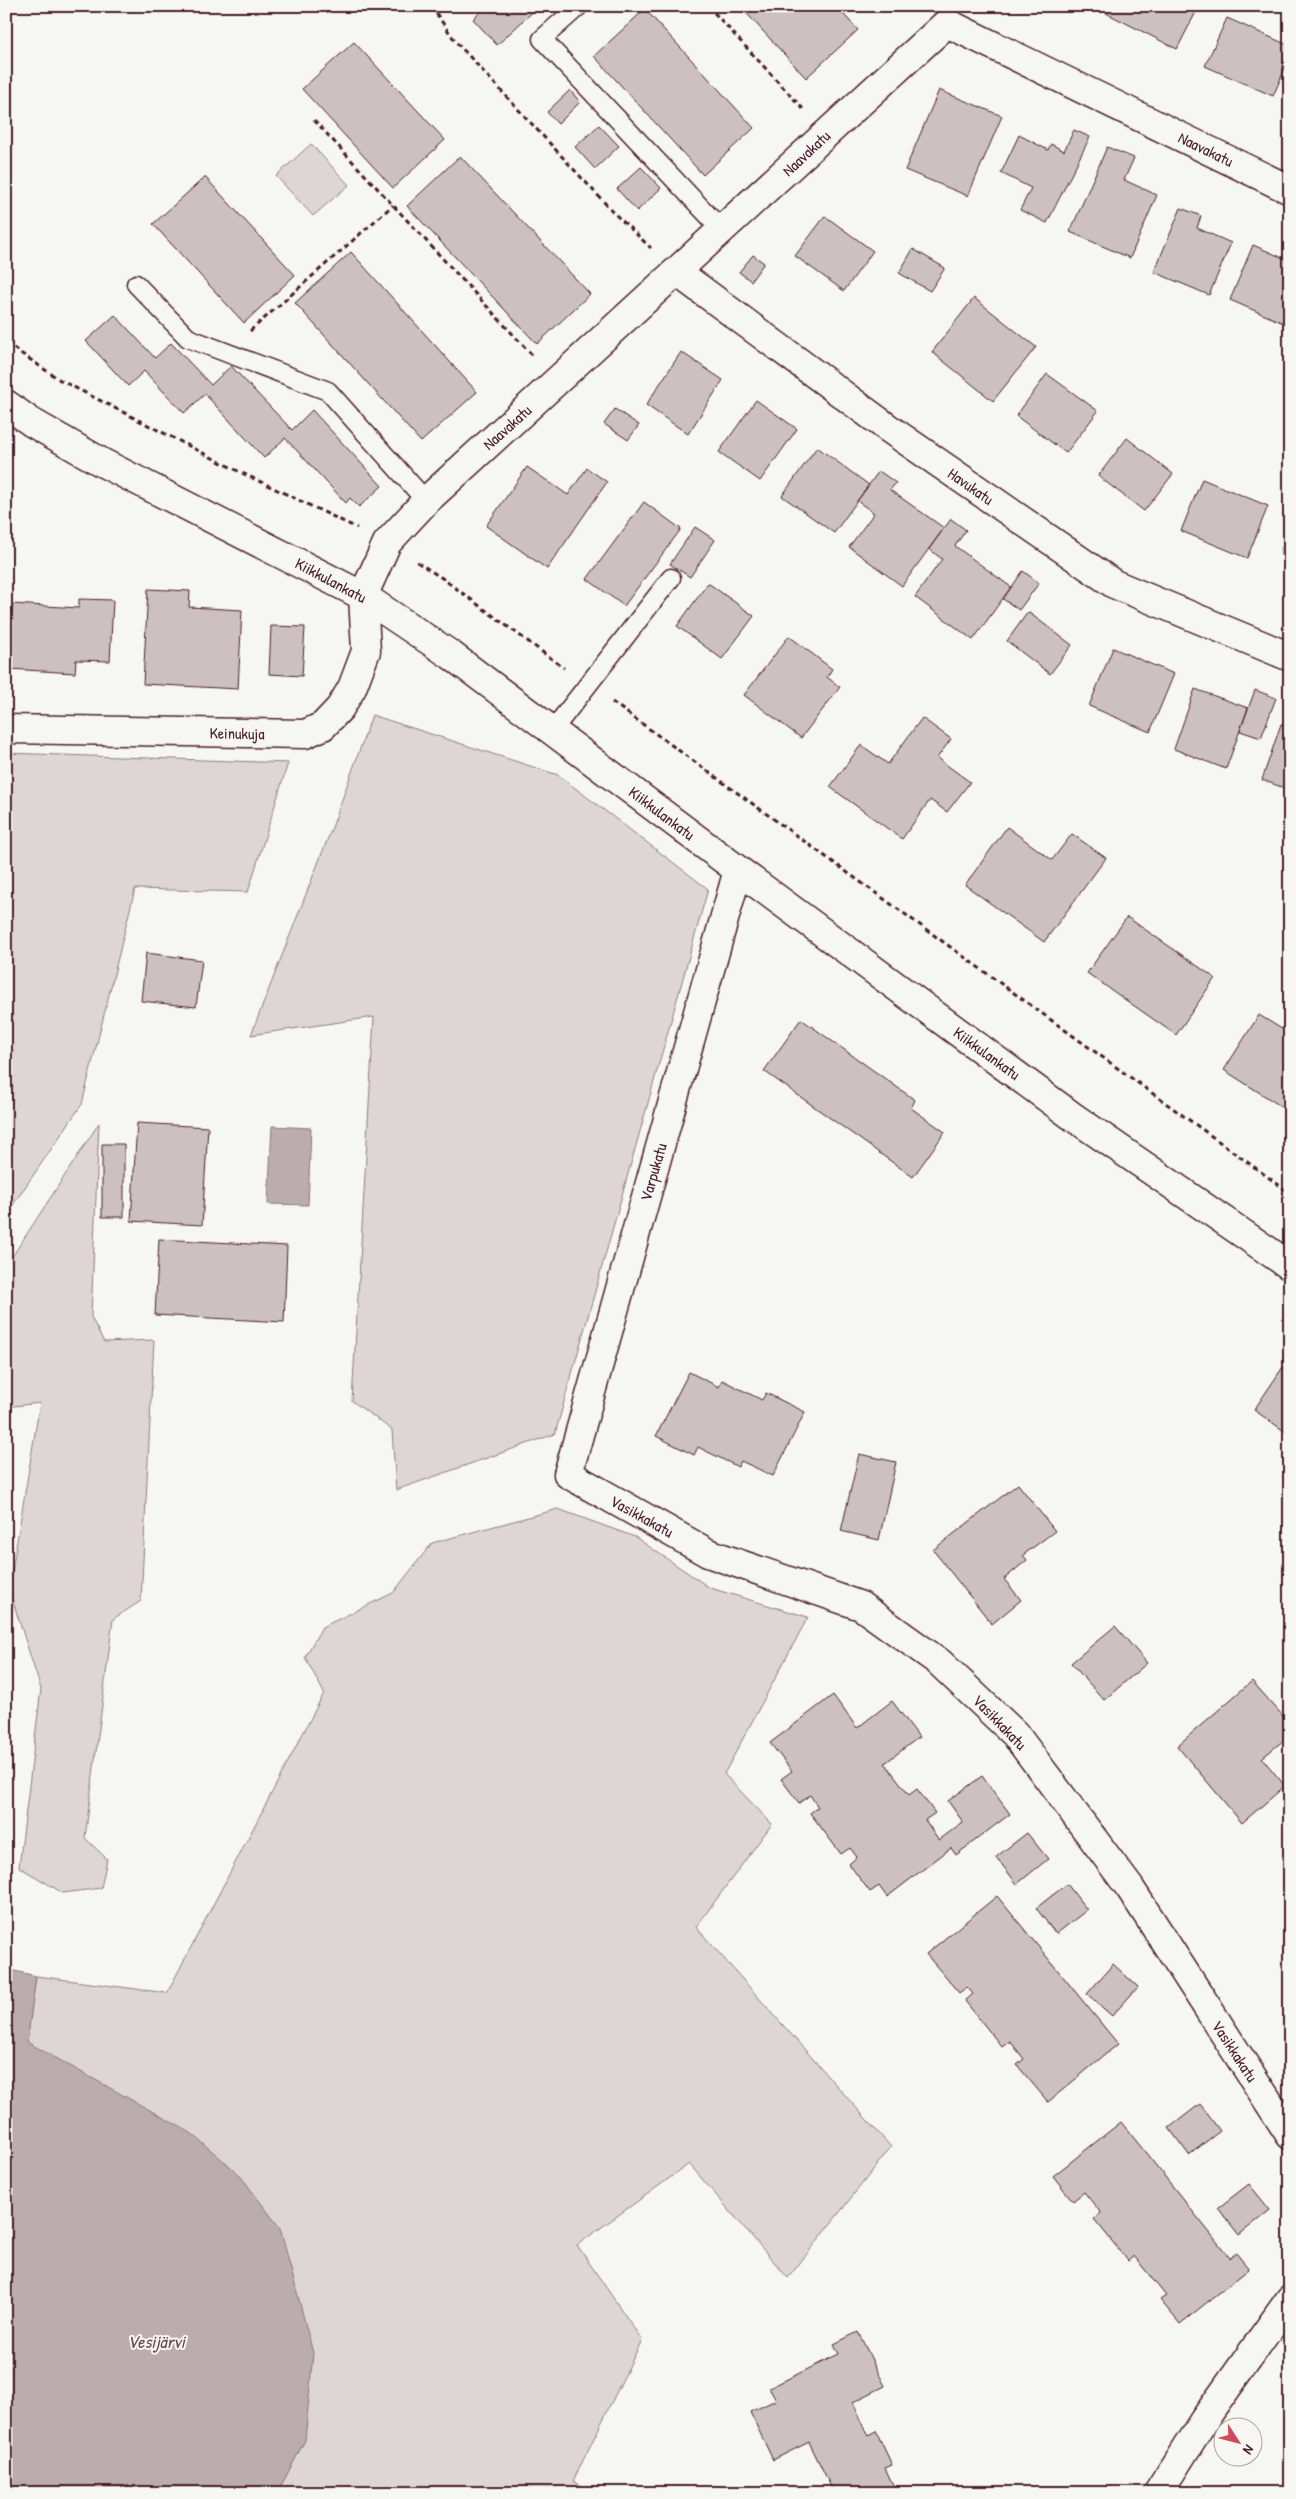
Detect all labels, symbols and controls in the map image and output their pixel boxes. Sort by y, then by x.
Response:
street label: Naavakatu [777,125,835,181]
street label: Naavakatu [1175,126,1238,172]
street label: Naavakatu [478,399,537,455]
street label: Havukatu [944,462,999,510]
street label: Kiikkulankatu [291,552,371,608]
street label: Keinukuja [209,722,265,744]
street label: Kiikkulankatu [624,781,700,846]
street label: Kiikkulankatu [949,1021,1025,1085]
street label: Varpukatu [634,1140,672,1204]
street label: Vasikkakatu [606,1490,678,1543]
street label: Vasikkakatu [968,1689,1032,1755]
street label: Vasikkakatu [1207,2016,1263,2087]
water label: Vesijärvi [127,2329,187,2354]
north arrow [1214,2416,1264,2466]
text: N [1239,2441,1259,2459]

